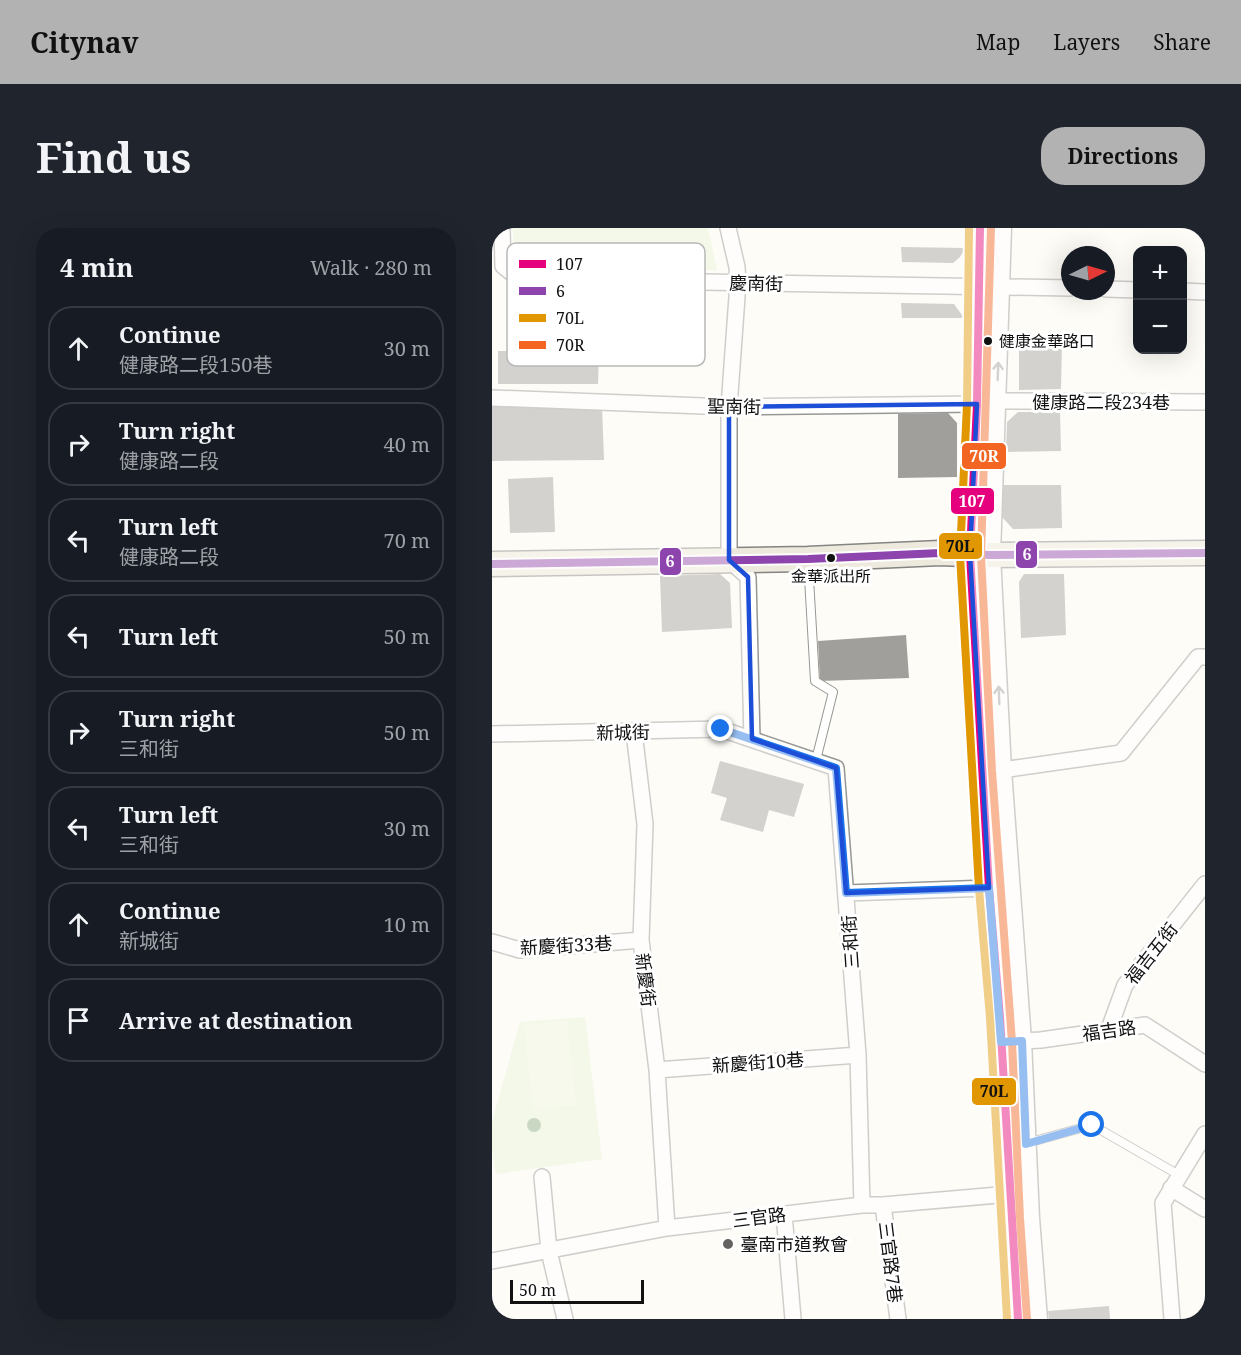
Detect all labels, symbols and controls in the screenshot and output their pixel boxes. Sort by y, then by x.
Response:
text: Citynav [30,23,139,61]
text: Map [976,28,1020,56]
text: Layers [1053,28,1120,56]
text: Share [1153,28,1211,56]
button: Directions [1041,127,1205,185]
text: Find us [36,128,191,185]
legend [507,243,705,366]
north arrow [1061,246,1115,300]
map controls [1133,246,1187,354]
button: + [1133,246,1187,300]
text: 4 min [60,249,134,285]
text: 107 [556,253,583,275]
text: Walk · 280 m [310,254,432,281]
street label: 慶南街 [729,271,783,295]
text: 6 [556,280,565,302]
button: − [1133,300,1187,354]
text: 70L [556,307,584,329]
text: Continue [119,319,221,349]
place label: 健康金華路口 [999,330,1095,352]
icon: ahead [62,332,95,365]
text: 70R [556,334,585,356]
text: 30 m [384,335,430,362]
marker: 健康金華路口 [982,335,994,347]
text: 健康路二段150巷 [119,351,273,378]
one-way arrow [992,361,1003,381]
street label: 健康路二段234巷 [1032,390,1170,414]
street label: 聖南街 [707,394,761,418]
text: Turn right [119,415,235,445]
icon: right [62,428,95,461]
text: 40 m [384,431,430,458]
line badge: 70R [961,442,1007,470]
text: 70R [969,445,999,467]
text: 健康路二段 [119,447,219,474]
line badge: 107 [950,487,995,515]
text: 107 [958,490,986,512]
text: Turn left [119,511,218,541]
icon: left [62,524,95,557]
text: 70 m [384,527,430,554]
line badge: 70L [938,532,983,560]
text: 70L [946,535,974,557]
line badge: 6 [1015,540,1038,569]
text: 健康路二段 [119,543,219,570]
text: 6 [1022,543,1032,565]
line badge: 6 [659,547,682,576]
text: 6 [665,550,675,572]
marker: 金華派出所 [825,552,837,564]
place label: 金華派出所 [791,565,871,587]
icon: left [62,620,95,653]
text: Turn left [119,621,218,651]
text: 50 m [384,623,430,650]
one-way arrow [993,685,1004,705]
text: Turn right [119,703,235,733]
route end [707,715,733,741]
icon: right [62,716,95,749]
text: 50 m [384,719,430,746]
street label: 新城街 [596,720,650,744]
text: 三和街 [119,735,179,762]
text: Turn left [119,799,218,829]
icon: left [62,812,95,845]
text: 30 m [384,815,430,842]
text: 三和街 [119,831,179,858]
text: Continue [119,895,221,925]
icon: ahead [62,908,95,941]
text: 10 m [384,911,430,938]
street label: 三和街 [836,914,864,970]
street label: 福吉五街 [1119,917,1183,989]
text: 新城街 [119,927,179,954]
street label: 新慶街33巷 [519,931,613,959]
street label: 新慶街 [631,952,661,1008]
icon: arrive [62,1004,95,1037]
text: Arrive at destination [119,1005,353,1035]
street label: 福吉路 [1081,1014,1137,1046]
street label: 新慶街10巷 [711,1047,805,1077]
line badge: 70L [971,1077,1017,1106]
text: 70L [980,1080,1008,1102]
route start [1078,1111,1104,1137]
street label: 三官路 [731,1202,787,1232]
street label: 三官路7巷 [874,1220,908,1304]
place label: 臺南市道教會 [740,1232,848,1256]
marker: 臺南市道教會 [721,1237,735,1251]
scale bar [510,1277,644,1304]
text: 50 m [519,1279,556,1301]

